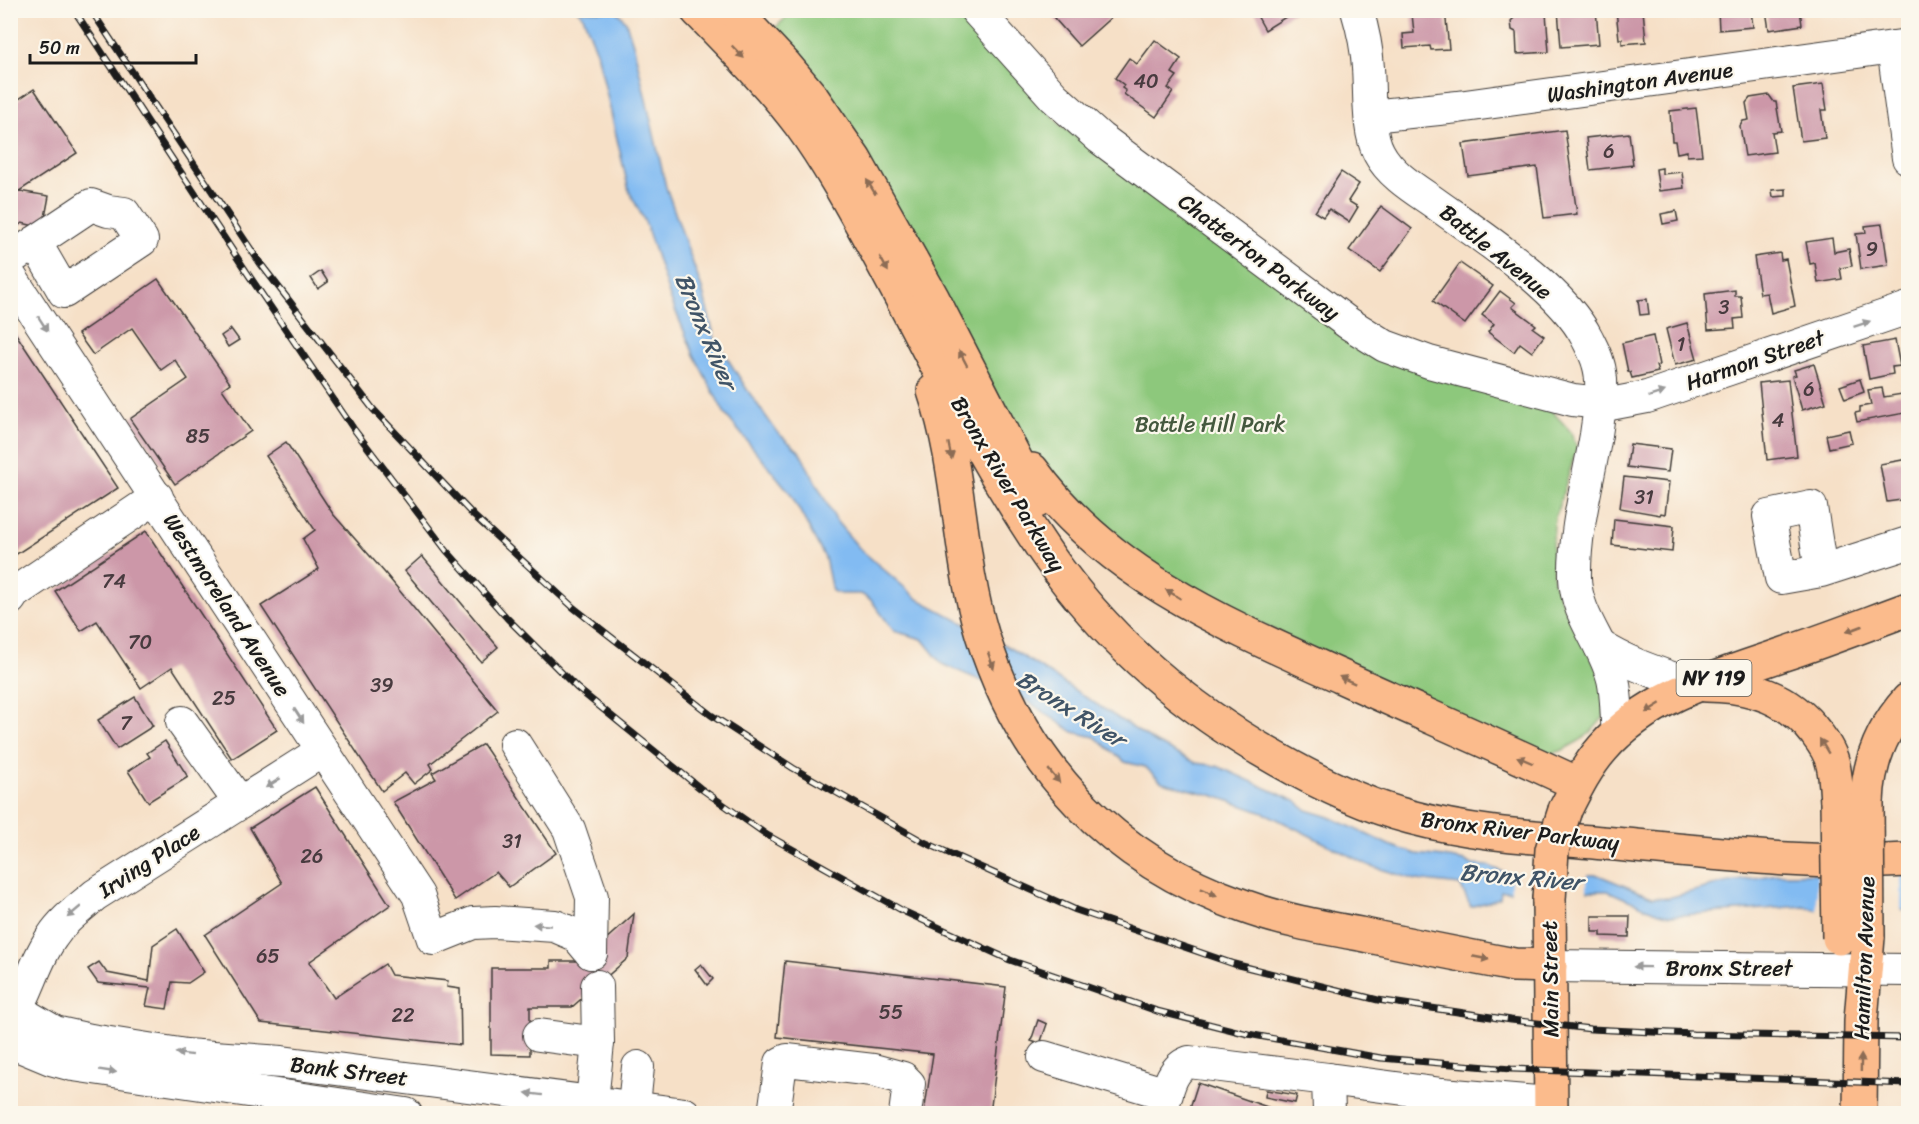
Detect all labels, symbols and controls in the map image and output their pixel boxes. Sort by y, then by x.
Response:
scale bar [30,27,196,65]
text: 50 m [39,32,80,64]
one-way arrow [730,45,744,59]
street label: Washington Avenue [1545,50,1736,114]
house number: 40 [1133,64,1159,99]
house number: 6 [1603,134,1615,169]
one-way arrow [865,179,876,195]
street label: Chatterton Parkway [1169,183,1349,332]
street label: Battle Avenue [1431,194,1561,310]
house number: 9 [1866,232,1878,267]
one-way arrow [879,255,889,272]
water label: Bronx River [663,266,751,399]
house number: 3 [1719,290,1730,325]
one-way arrow [37,316,49,332]
street label: Harmon Street [1680,318,1831,402]
one-way arrow [1853,319,1871,328]
house number: 1 [1677,327,1685,362]
one-way arrow [959,350,968,367]
house number: 6 [1803,372,1815,407]
street label: Bronx River Parkway [940,388,1077,580]
one-way arrow [1648,388,1666,398]
house number: 4 [1772,403,1784,438]
park label: Battle Hill Park [1135,405,1286,444]
house number: 85 [186,419,210,454]
one-way arrow [946,442,955,461]
house number: 31 [1634,480,1654,515]
street label: Westmoreland Avenue [153,505,301,705]
house number: 74 [102,564,126,599]
one-way arrow [1165,588,1181,599]
one-way arrow [1844,624,1862,634]
house number: 70 [128,625,152,660]
one-way arrow [987,653,997,671]
water label: Bronx River [1008,659,1138,761]
road number: NY 119 [1676,660,1752,696]
house number: 39 [370,668,394,703]
one-way arrow [1339,675,1356,684]
house number: 25 [212,681,236,716]
one-way arrow [1645,702,1661,713]
house number: 7 [120,706,133,741]
one-way arrow [293,708,304,724]
one-way arrow [1819,738,1830,754]
one-way arrow [1516,755,1534,765]
one-way arrow [1048,768,1061,784]
one-way arrow [265,777,281,788]
street label: Bronx River Parkway [1418,799,1622,863]
street label: Irving Place [89,813,208,909]
house number: 31 [502,824,522,859]
house number: 26 [301,839,323,874]
water label: Bronx River [1458,851,1588,904]
street label: Hamilton Avenue [1842,875,1886,1040]
one-way arrow [1200,887,1218,897]
one-way arrow [67,905,82,918]
street label: Main Street [1529,920,1571,1038]
one-way arrow [533,921,552,930]
house number: 65 [256,939,280,974]
street label: Bronx Street [1666,949,1794,988]
one-way arrow [1472,954,1491,964]
one-way arrow [1632,963,1651,972]
house number: 55 [879,995,903,1030]
house number: 22 [391,998,415,1033]
street label: Bank Street [288,1044,410,1098]
one-way arrow [175,1050,194,1059]
one-way arrow [1856,1054,1865,1073]
one-way arrow [99,1066,118,1075]
one-way arrow [525,1089,544,1098]

